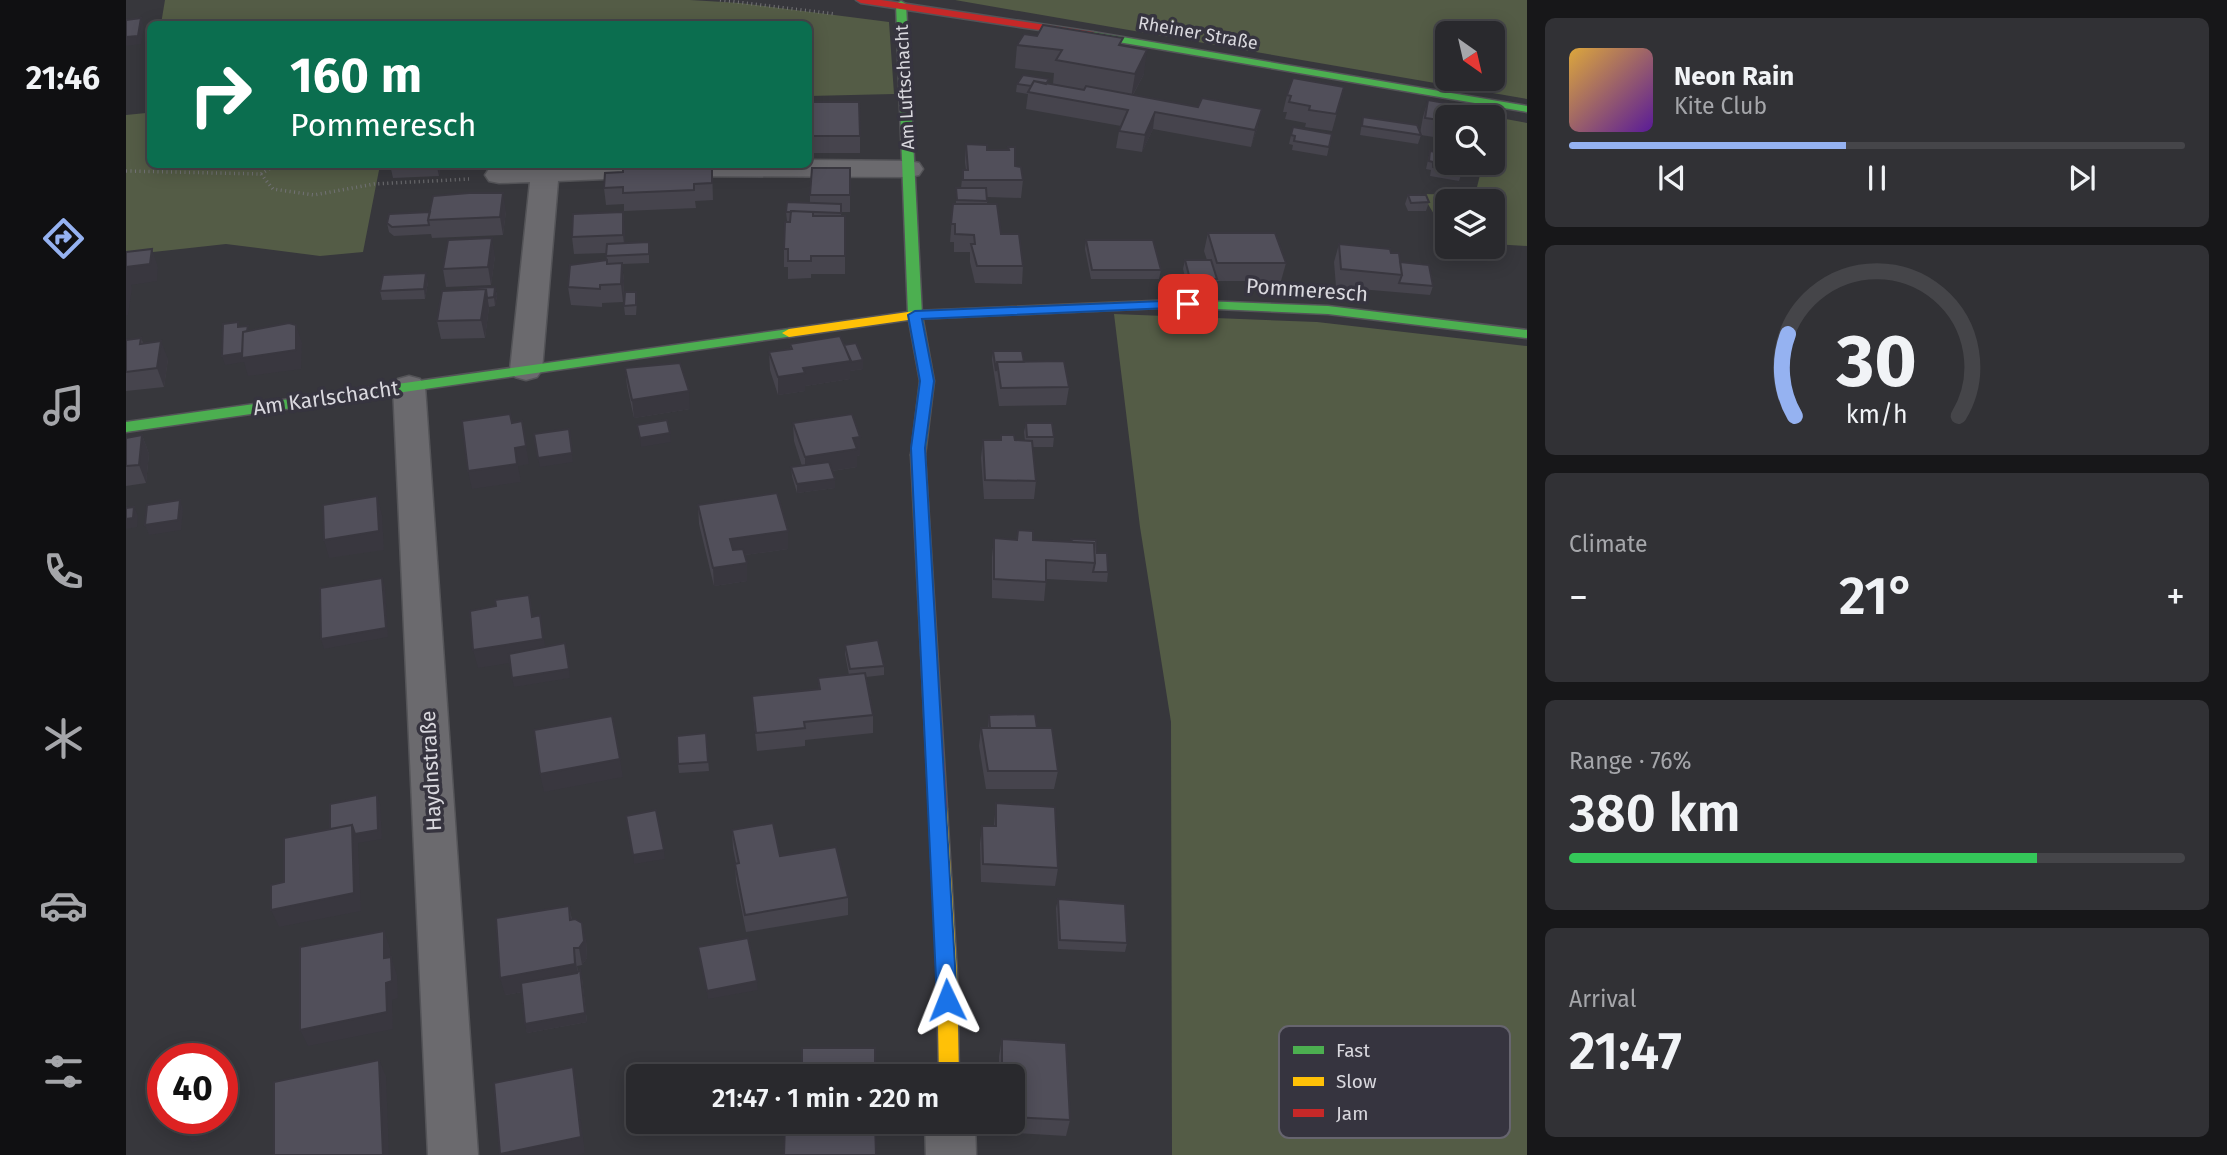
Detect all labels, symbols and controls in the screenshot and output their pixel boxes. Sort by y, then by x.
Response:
street label: Rheiner Straße [1136,12,1260,54]
north arrow [1435,21,1505,91]
map controls [1435,21,1505,259]
street label: Am Luftschacht [891,23,919,150]
text: 160 m [290,46,422,105]
icon: right [175,49,266,140]
text: 21:46 [26,59,100,97]
text: Neon Rain [1674,61,1794,92]
text: Kite Club [1674,92,1767,120]
button: search [1435,105,1505,175]
text: Pommeresch [290,106,476,144]
icon: previous [1653,159,1691,197]
icon: pause [1858,159,1896,197]
icon: next [2063,159,2101,197]
button: layers [1435,189,1505,259]
icon: directions [39,214,88,263]
street label: Pommeresch [1245,273,1369,307]
pin [1158,274,1218,334]
icon: arrive [1169,285,1207,323]
text: 30 [1836,319,1917,406]
street label: Am Karlschacht [251,375,401,421]
icon: music [39,381,88,430]
text: km/h [1846,400,1908,430]
text: Climate [1569,530,1648,558]
icon: phone [39,547,88,596]
text: 21° [1839,565,1915,628]
text: − [1569,574,1588,620]
text: + [2166,574,2185,620]
street label: Haydnstraße [415,710,447,832]
icon: climate [39,714,88,763]
text: Range · 76% [1569,747,1691,775]
text: 380 km [1569,782,1741,845]
icon: car [39,881,88,930]
position arrow [910,963,984,1037]
text: Arrival [1569,985,1636,1013]
text: 21:47 [1569,1020,1682,1083]
legend [1279,1026,1510,1138]
text: Fast [1336,1039,1370,1062]
speed limit sign: 40 [147,1043,238,1134]
icon: filters [39,1047,88,1096]
text: Slow [1336,1070,1377,1093]
text: 21:47 · 1 min · 220 m [712,1083,939,1114]
text: Jam [1336,1102,1368,1125]

